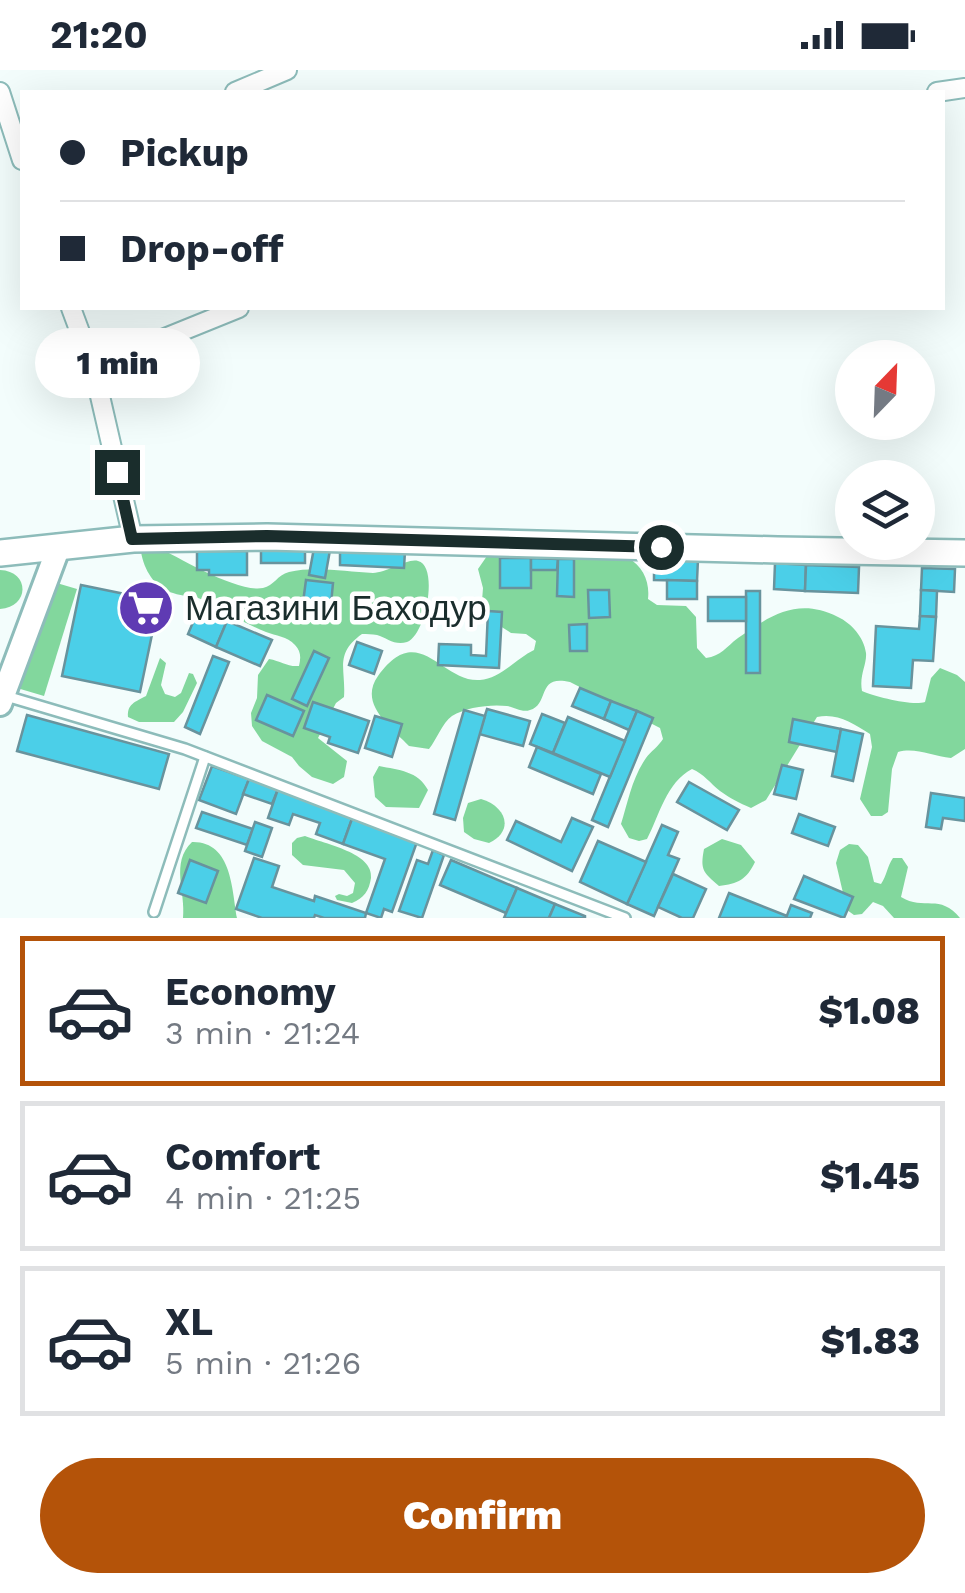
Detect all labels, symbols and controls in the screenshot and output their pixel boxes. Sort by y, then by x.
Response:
text: 21:20 [50,13,148,57]
text: Pickup [120,131,249,175]
text: Drop-off [120,227,284,271]
callout: 1 min [34,327,200,397]
north arrow [835,340,935,440]
map controls [835,340,935,560]
text: 1 min [76,344,159,382]
route end [95,450,140,495]
button: layers [835,460,935,560]
route start [639,525,684,570]
supermarket icon: Магазини Баходур [116,578,176,638]
place label: Магазини Баходур [185,587,487,629]
icon: car [45,966,135,1056]
text: Economy [165,970,336,1014]
text: $1.08 [819,989,920,1033]
text: 3 min · 21:24 [165,1014,360,1052]
icon: car [45,1131,135,1221]
text: Comfort [165,1135,320,1179]
text: $1.45 [820,1154,920,1198]
text: 4 min · 21:25 [165,1179,361,1217]
icon: car [45,1296,135,1386]
text: XL [165,1300,213,1344]
text: $1.83 [821,1319,920,1363]
text: 5 min · 21:26 [165,1344,361,1382]
button: Confirm [40,1458,925,1573]

